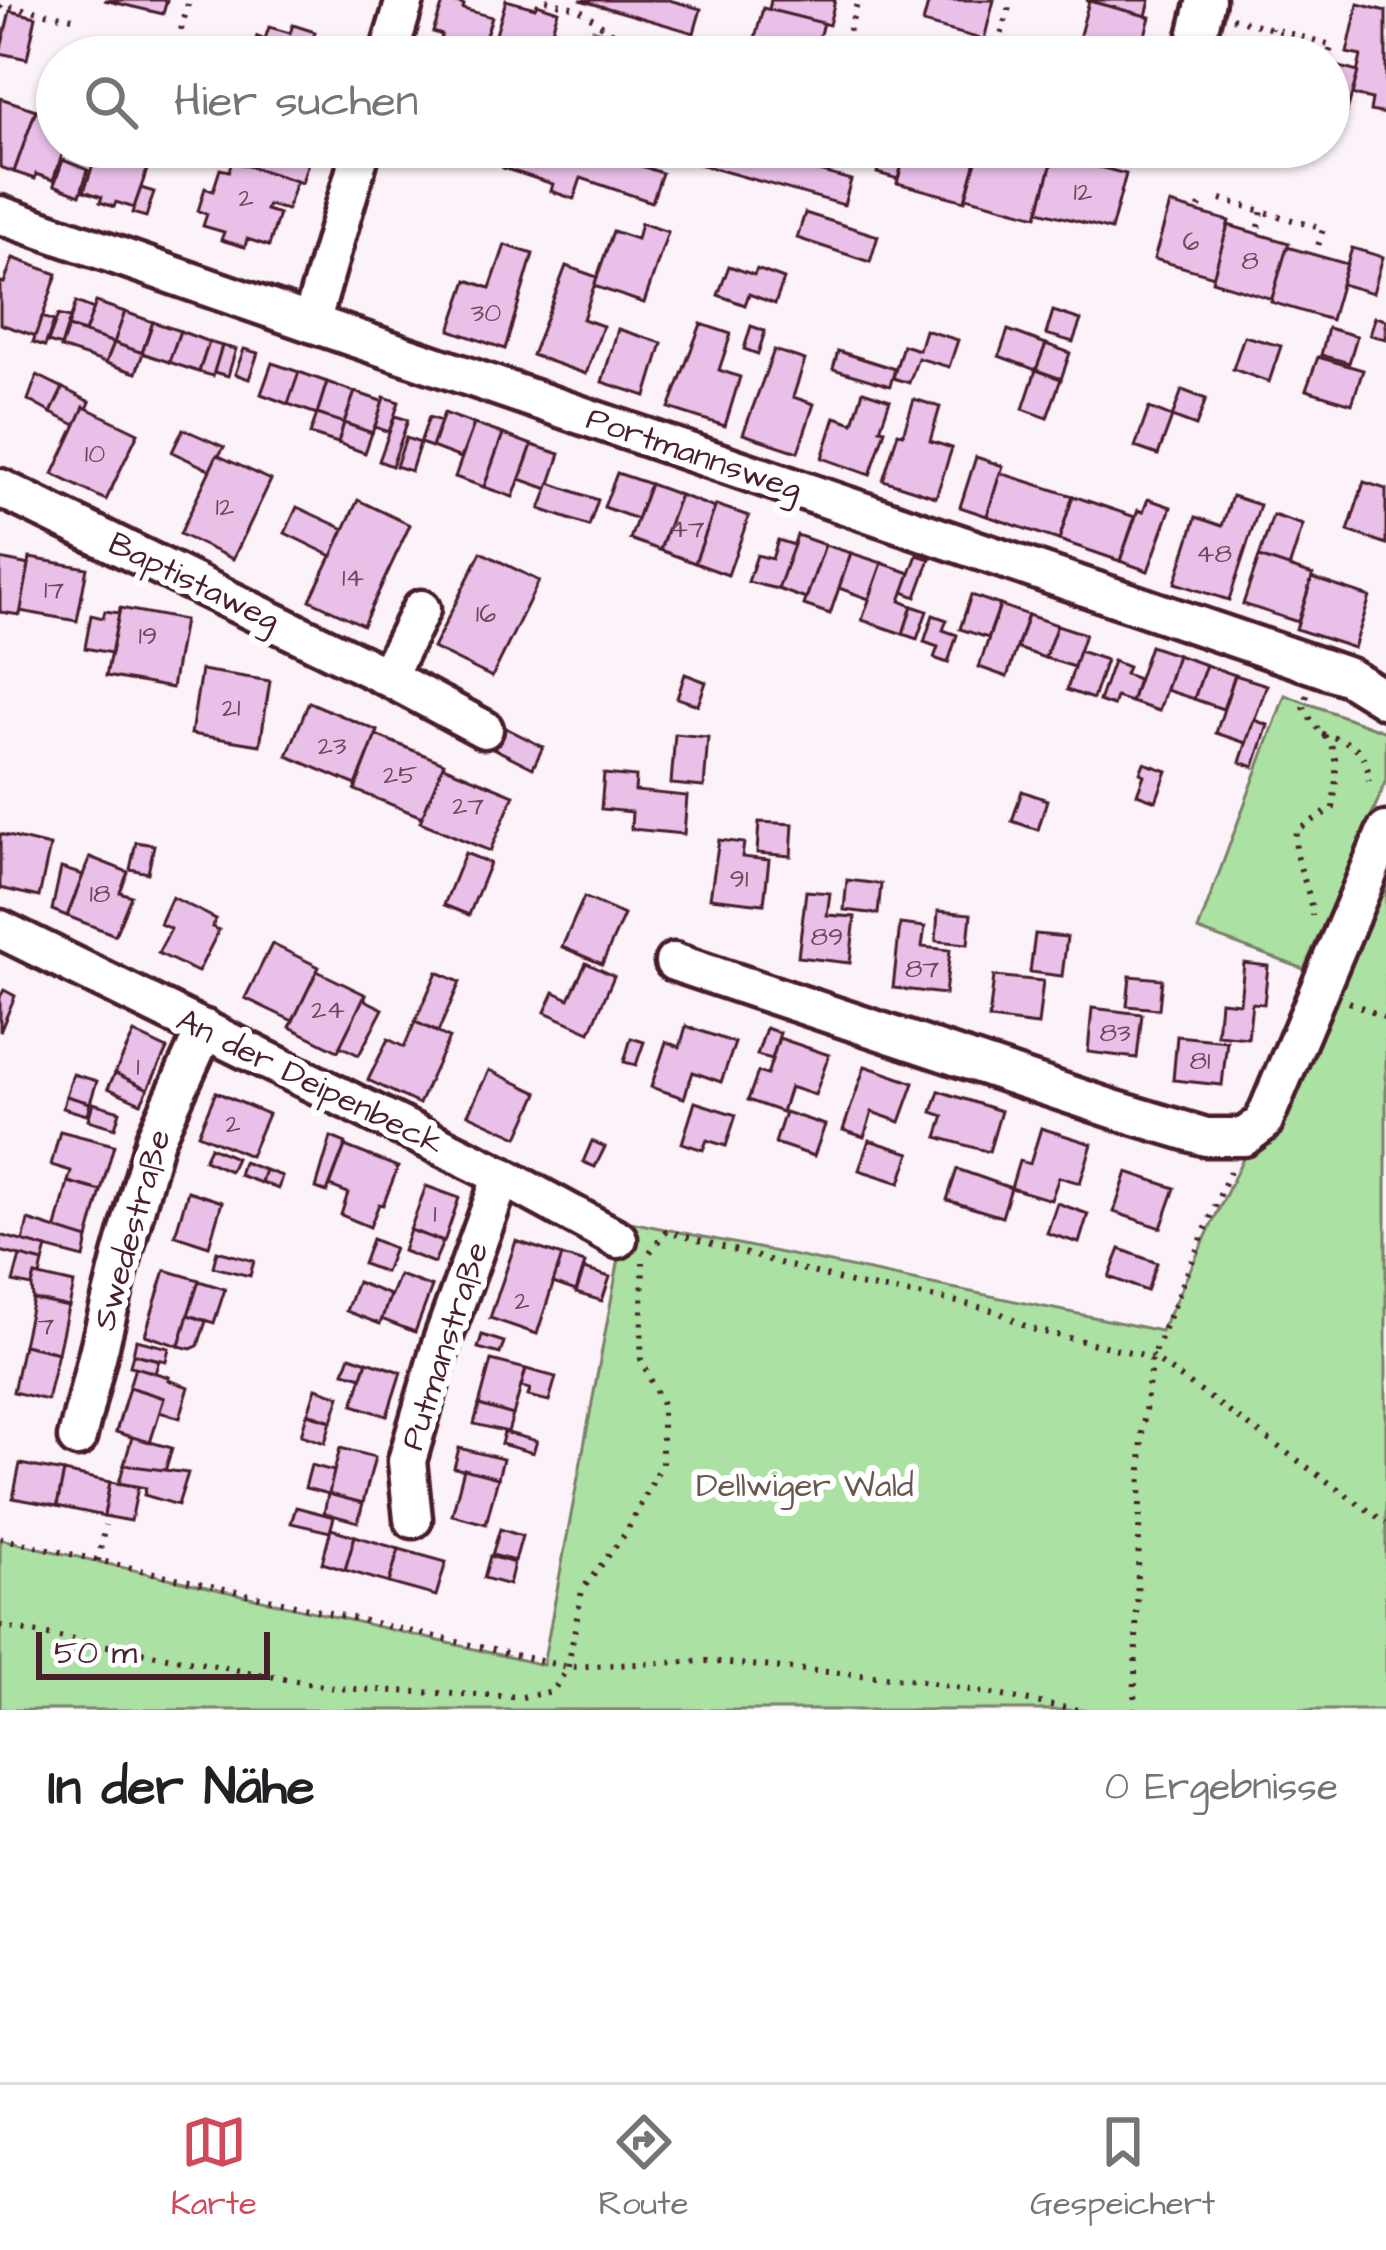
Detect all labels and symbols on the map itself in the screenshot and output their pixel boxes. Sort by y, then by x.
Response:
house number: 12 [1074,173,1093,211]
house number: 2 [238,179,254,217]
house number: 6 [1183,223,1200,261]
house number: 8 [1241,242,1259,280]
house number: 30 [471,294,501,332]
street label: Portmannsweg [580,396,808,514]
house number: 10 [85,435,105,473]
house number: 12 [216,488,235,526]
house number: 47 [670,510,705,548]
street label: Baptistaweg [100,521,287,645]
house number: 48 [1196,535,1232,573]
house number: 14 [342,559,364,597]
house number: 17 [44,571,64,609]
house number: 16 [476,595,496,633]
house number: 19 [139,617,157,655]
house number: 21 [222,689,240,727]
house number: 23 [317,727,347,765]
house number: 25 [383,756,417,794]
house number: 27 [452,787,484,825]
house number: 91 [730,860,748,898]
house number: 18 [90,875,110,913]
house number: 89 [811,918,843,956]
house number: 87 [905,950,939,988]
house number: 24 [311,991,345,1029]
street label: An der Deipenbeck [169,997,451,1167]
house number: 83 [1099,1014,1131,1052]
house number: 81 [1190,1042,1210,1080]
house number: 1 [136,1048,140,1086]
house number: 2 [225,1105,241,1143]
street label: Swedestraße [81,1124,183,1336]
house number: 1 [433,1195,437,1233]
street label: Putmanstraße [390,1236,500,1456]
house number: 2 [514,1282,530,1320]
house number: 7 [38,1307,55,1345]
park label: Dellwiger Wald [696,1463,914,1511]
scale bar [36,1626,270,1679]

